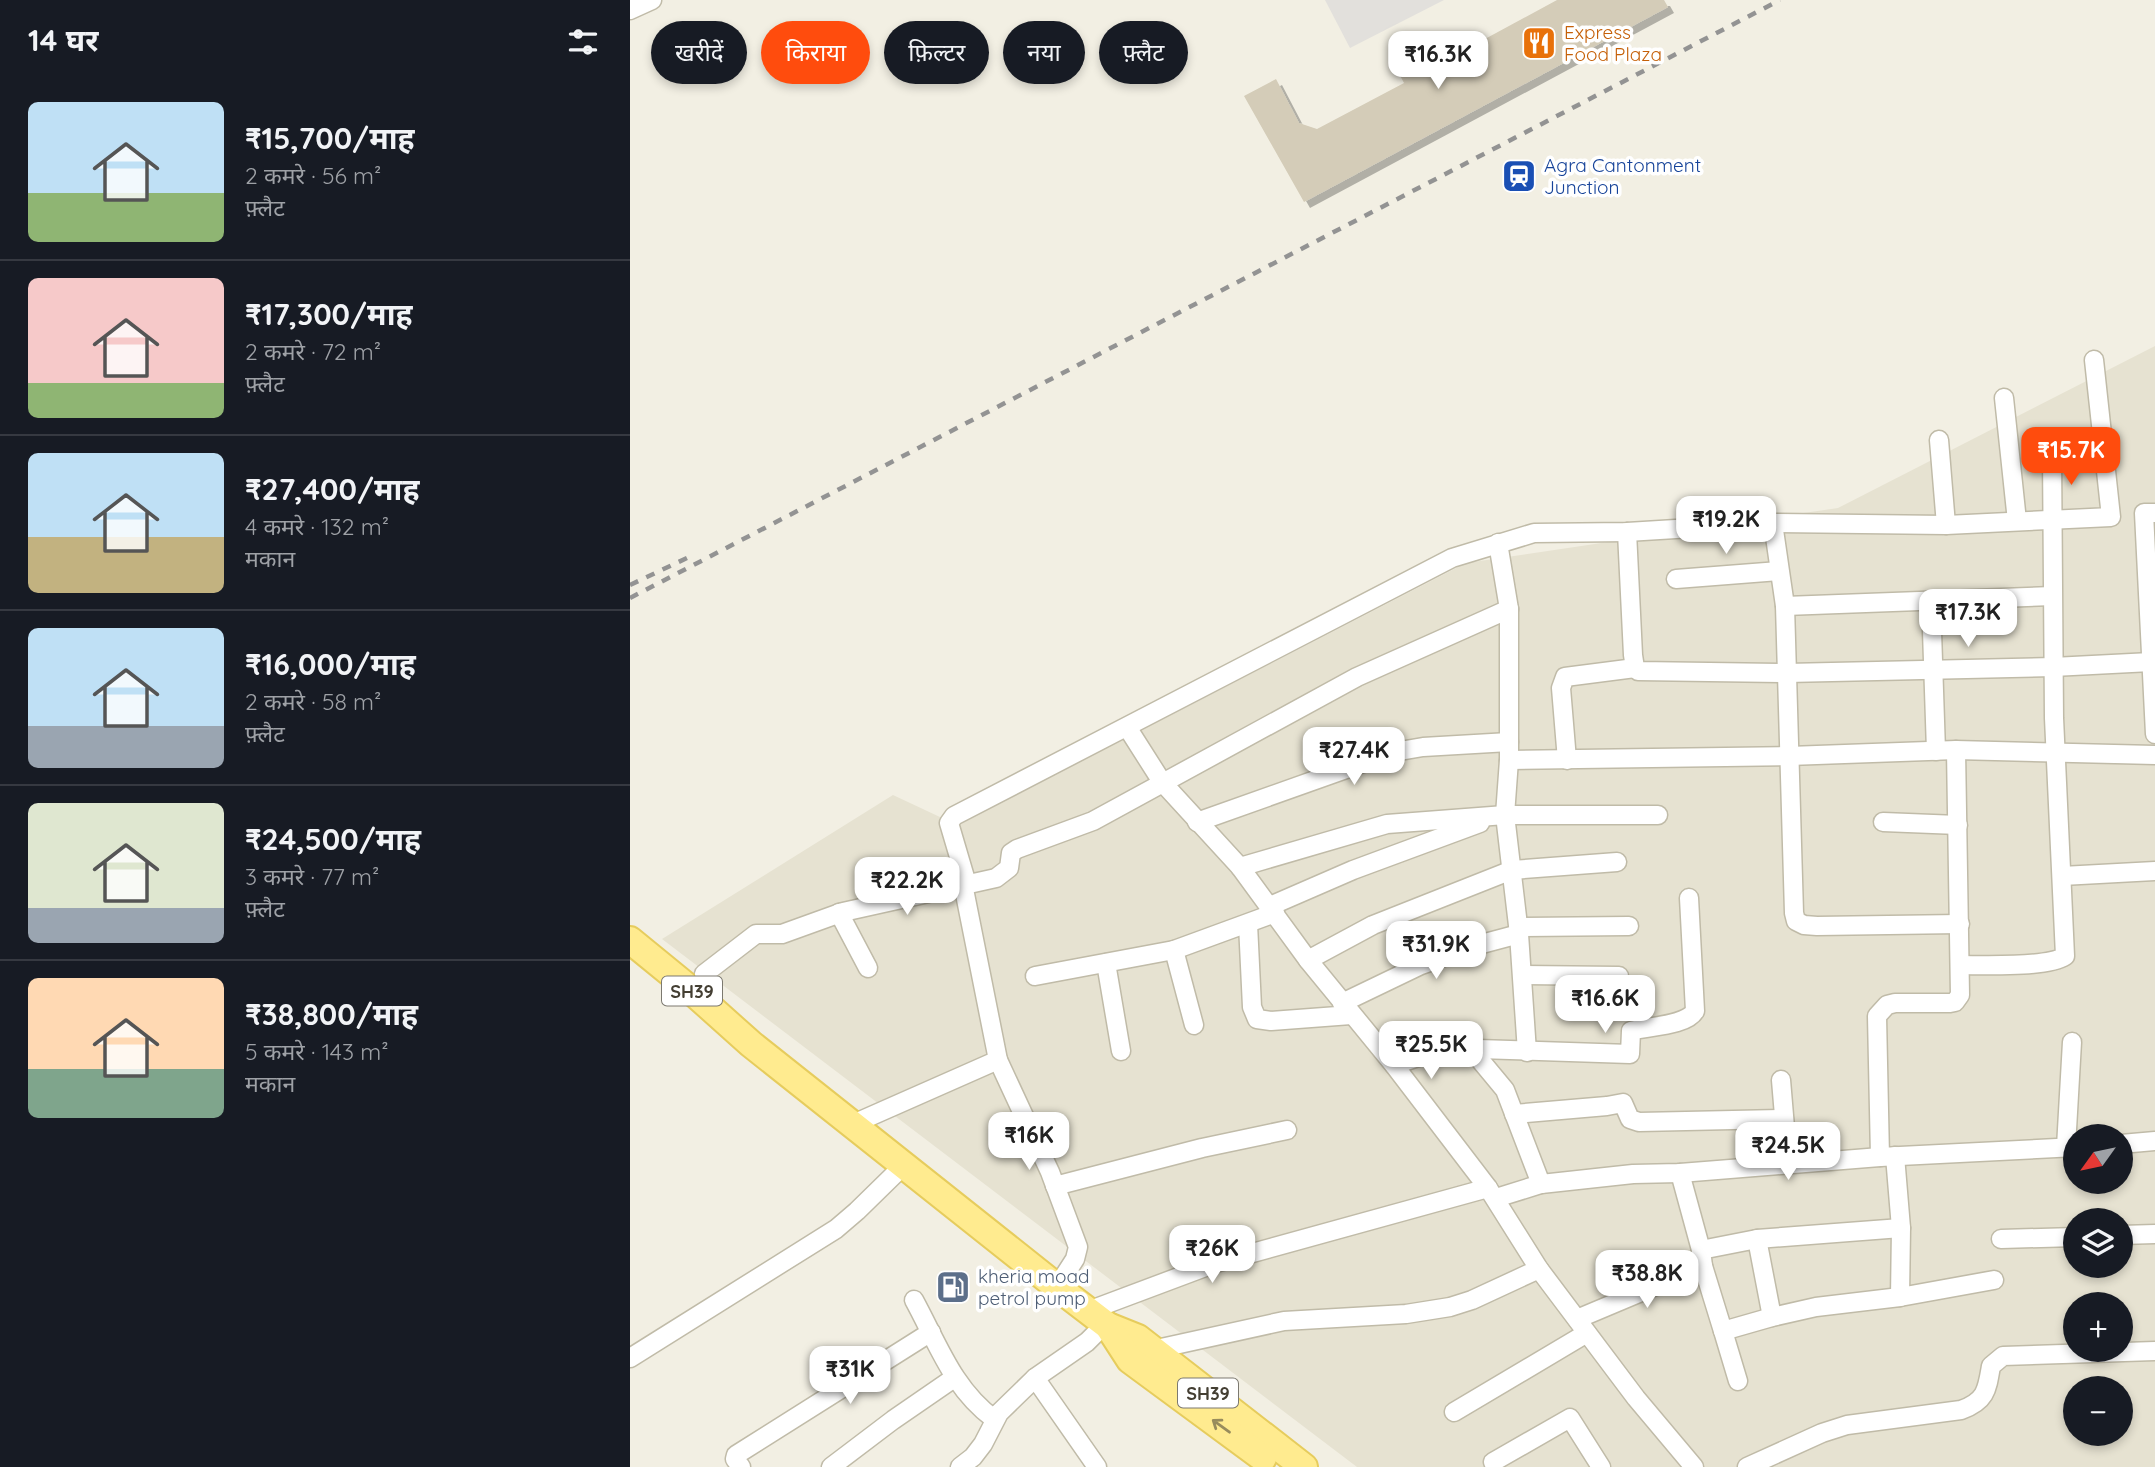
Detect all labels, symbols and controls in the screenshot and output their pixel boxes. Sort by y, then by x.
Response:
place label: Express Food Plaza [1564,20,1662,66]
text: 14 घर [28,21,98,59]
chip: खरीदें [651,21,747,84]
chip: किराया [761,21,870,84]
chip: फ़िल्टर [884,21,989,84]
chip: नया [1003,21,1085,84]
chip: फ़्लैट [1099,21,1188,84]
icon: filters [564,23,602,61]
restaurant icon: Express Food Plaza [1520,24,1558,62]
pin: ₹16.3K [1381,32,1495,91]
text: ₹16.3K [1404,39,1472,68]
text: ₹15,700/माह [245,119,415,157]
icon: home [84,130,168,214]
place label: Agra Cantonment Junction [1544,153,1701,199]
station icon: Agra Cantonment Junction [1500,157,1538,195]
text: 2 कमरे · 56 m² [245,161,381,190]
text: फ़्लैट [245,193,285,222]
text: ₹17,300/माह [245,295,412,333]
icon: home [84,306,168,390]
text: 2 कमरे · 72 m² [245,337,381,366]
text: फ़्लैट [245,369,285,398]
pin: ₹15.7K [2014,428,2128,487]
text: ₹15.7K [2037,435,2105,464]
text: ₹27,400/माह [245,470,419,508]
icon: home [84,481,168,565]
pin: ₹19.2K [1669,496,1783,556]
text: ₹19.2K [1692,504,1760,533]
text: 4 कमरे · 132 m² [245,512,389,541]
text: मकान [245,544,295,573]
pin: ₹17.3K [1911,590,2025,649]
text: ₹17.3K [1935,597,2001,626]
text: ₹16,000/माह [245,645,416,683]
icon: home [84,656,168,740]
text: 2 कमरे · 58 m² [245,687,381,716]
text: फ़्लैट [245,719,285,748]
pin: ₹27.4K [1297,728,1411,787]
text: ₹27.4K [1319,735,1389,764]
text: ₹24,500/माह [245,820,421,858]
icon: home [84,831,168,915]
pin: ₹22.2K [850,858,964,917]
text: 3 कमरे · 77 m² [245,862,379,891]
text: ₹22.2K [871,865,943,894]
text: फ़्लैट [245,894,285,923]
pin: ₹31.9K [1379,922,1493,981]
text: ₹31.9K [1402,929,1470,958]
road number: SH39 [662,976,722,1006]
pin: ₹16.6K [1548,976,1662,1035]
text: ₹16.6K [1571,983,1639,1012]
text: ₹38,800/माह [245,995,418,1033]
icon: home [84,1006,168,1090]
pin: ₹25.5K [1374,1021,1488,1081]
text: ₹25.5K [1395,1029,1467,1058]
text: 5 कमरे · 143 m² [245,1037,389,1066]
text: मकान [245,1069,295,1098]
pin: ₹16K [988,1112,1070,1172]
text: ₹16K [1004,1120,1054,1149]
pin: ₹24.5K [1731,1122,1845,1182]
north arrow [2063,1124,2133,1194]
map controls [2063,1124,2133,1446]
text: ₹24.5K [1751,1130,1825,1159]
button: layers [2063,1208,2133,1278]
pin: ₹26K [1171,1226,1253,1285]
text: ₹26K [1185,1233,1239,1262]
pin: ₹38.8K [1590,1250,1704,1310]
text: ₹38.8K [1611,1258,1683,1287]
place label: kheria moad petrol pump [978,1264,1090,1310]
fuel station icon: kheria moad petrol pump [934,1268,972,1306]
button: + [2063,1292,2133,1362]
pin: ₹31K [809,1346,891,1406]
text: ₹31K [825,1354,875,1383]
button: − [2063,1376,2133,1446]
road number: SH39 [1178,1378,1238,1408]
one-way arrow [1212,1419,1231,1434]

